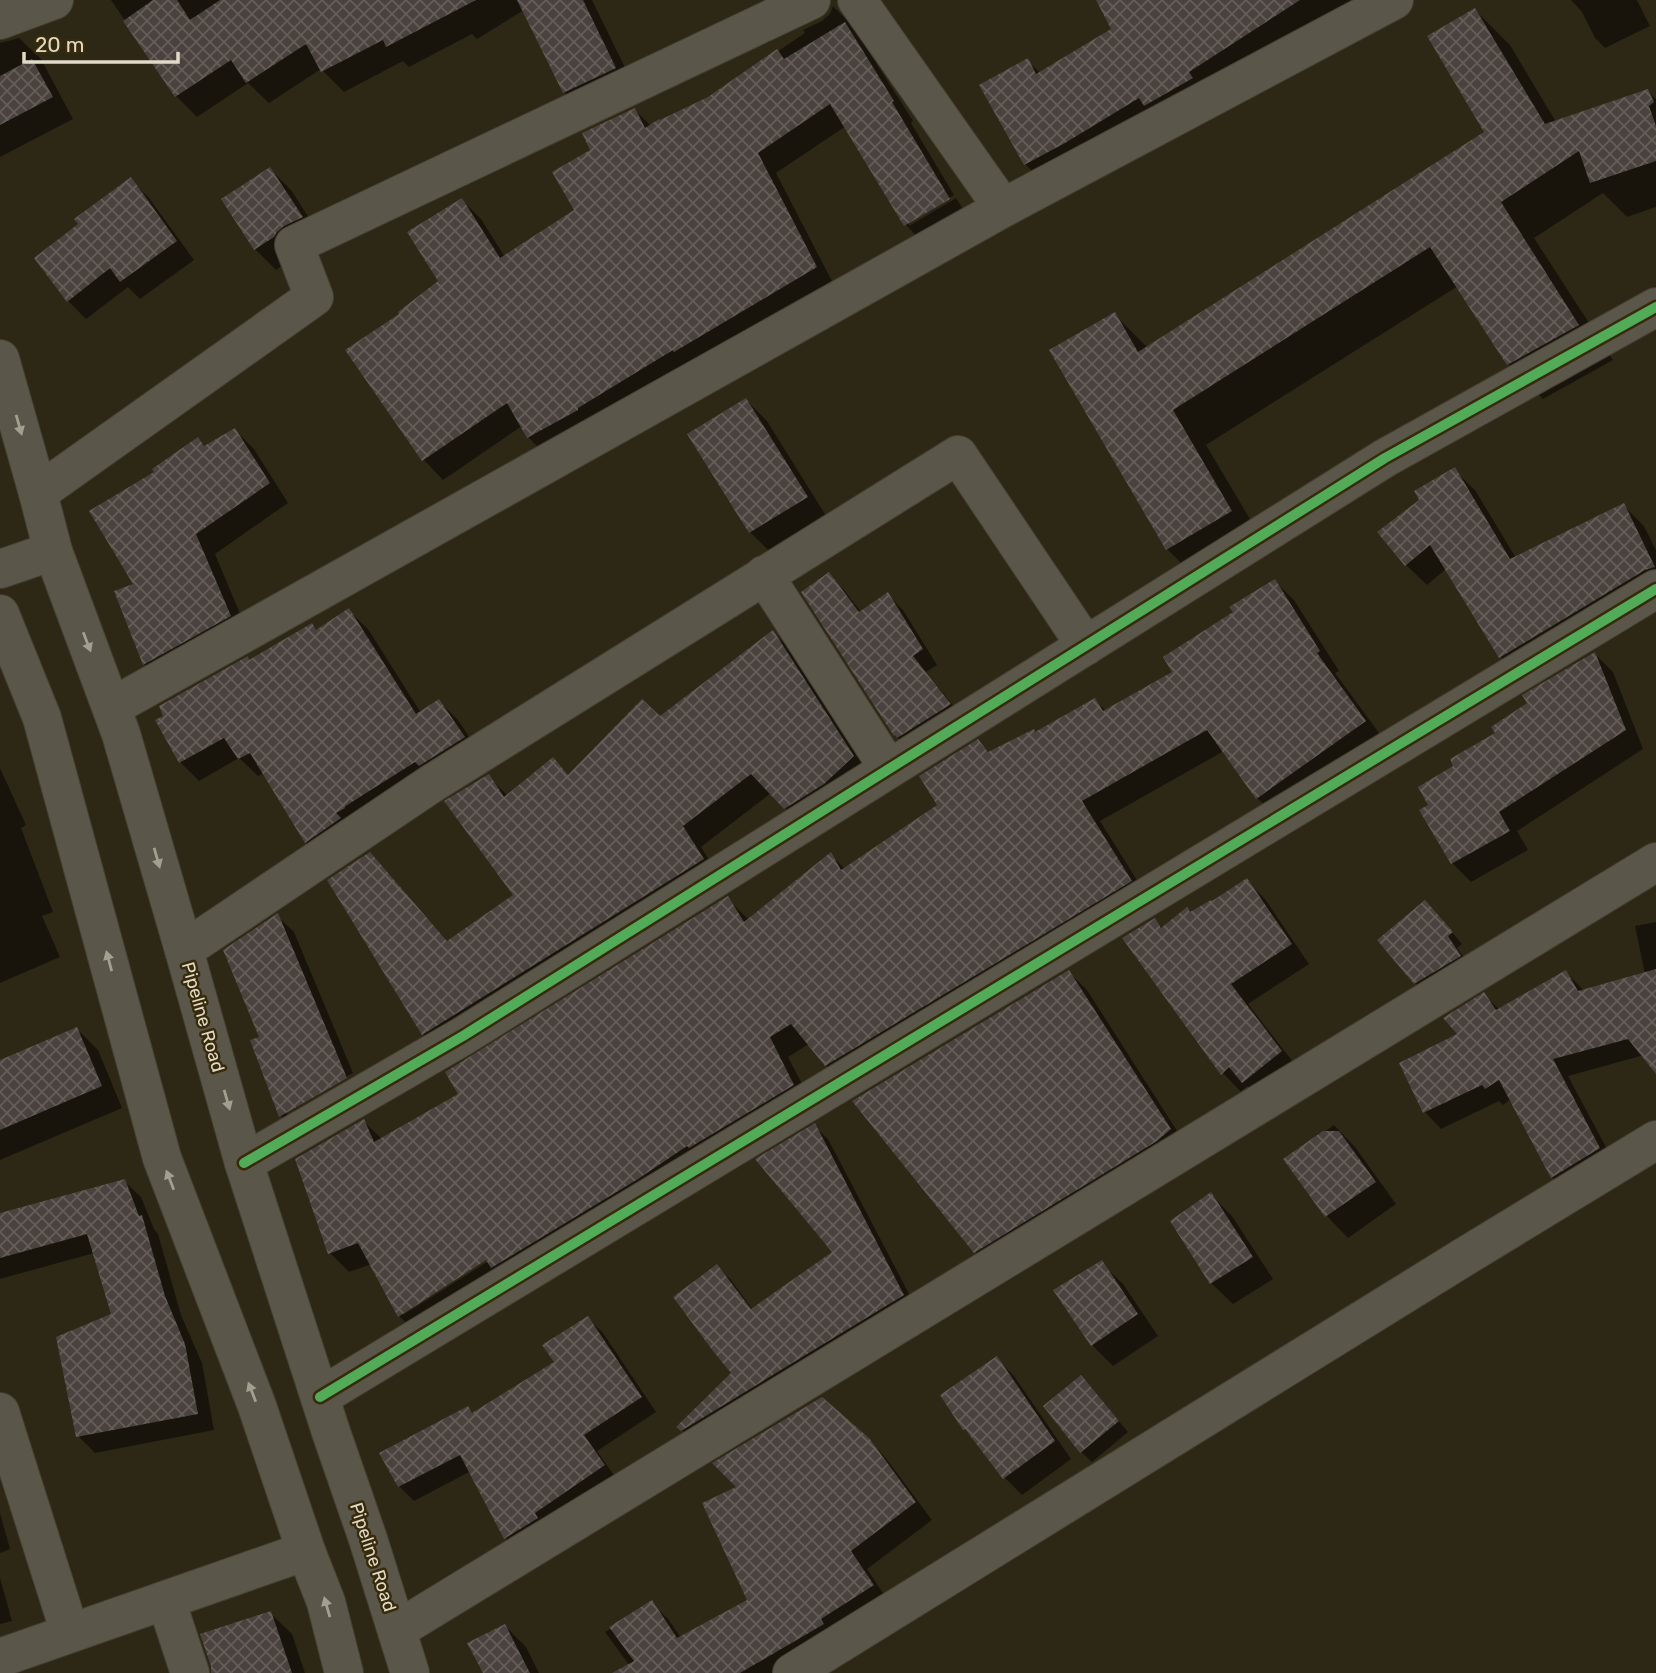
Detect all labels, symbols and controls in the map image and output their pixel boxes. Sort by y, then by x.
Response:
scale bar [24,21,178,65]
text: 20 m [35,32,84,57]
one-way arrow [14,415,24,436]
one-way arrow [82,631,93,652]
one-way arrow [153,848,163,869]
one-way arrow [103,950,113,971]
street label: Pipeline Road [177,959,229,1075]
one-way arrow [222,1090,232,1111]
one-way arrow [165,1170,176,1191]
one-way arrow [246,1382,257,1403]
street label: Pipeline Road [345,1500,401,1614]
one-way arrow [322,1596,332,1617]

